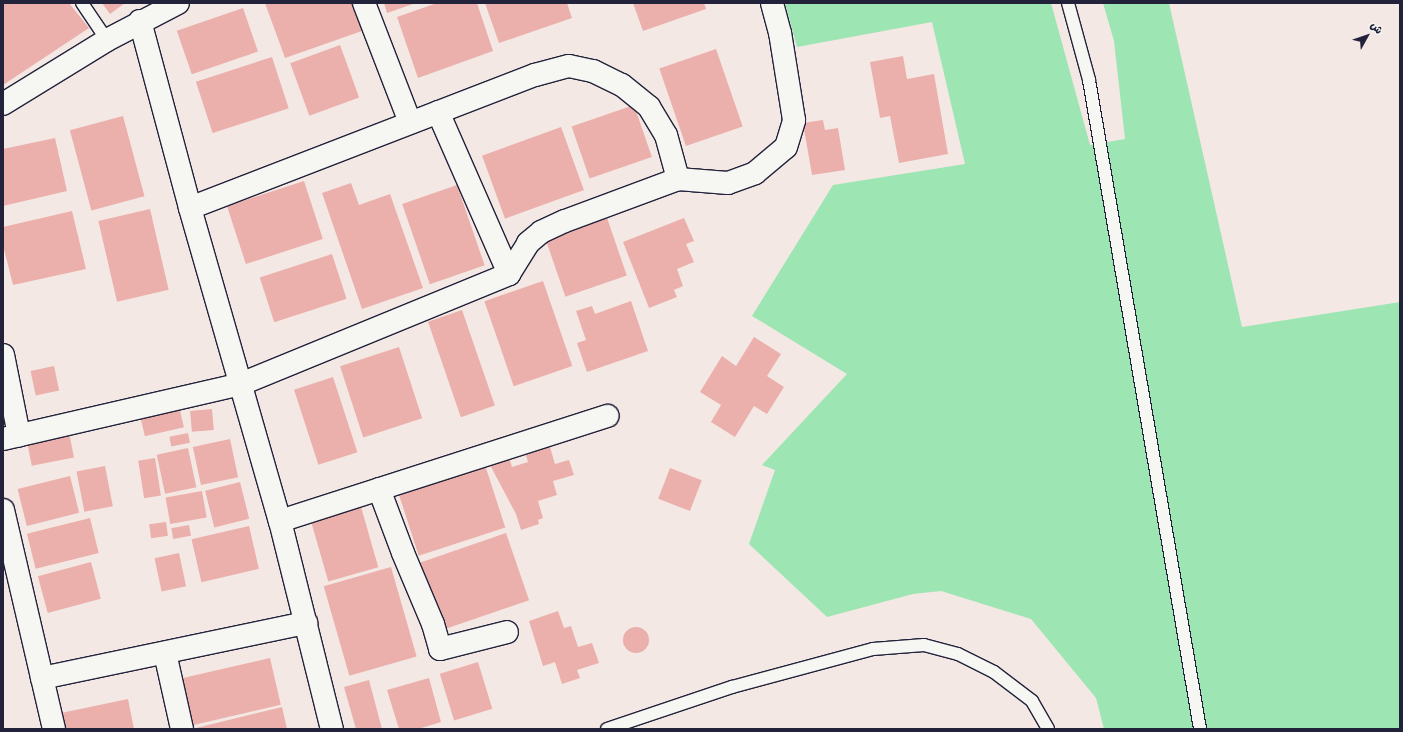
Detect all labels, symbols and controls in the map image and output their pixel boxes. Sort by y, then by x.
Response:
north arrow [1347,16,1387,56]
text: ش [1368,19,1385,37]

